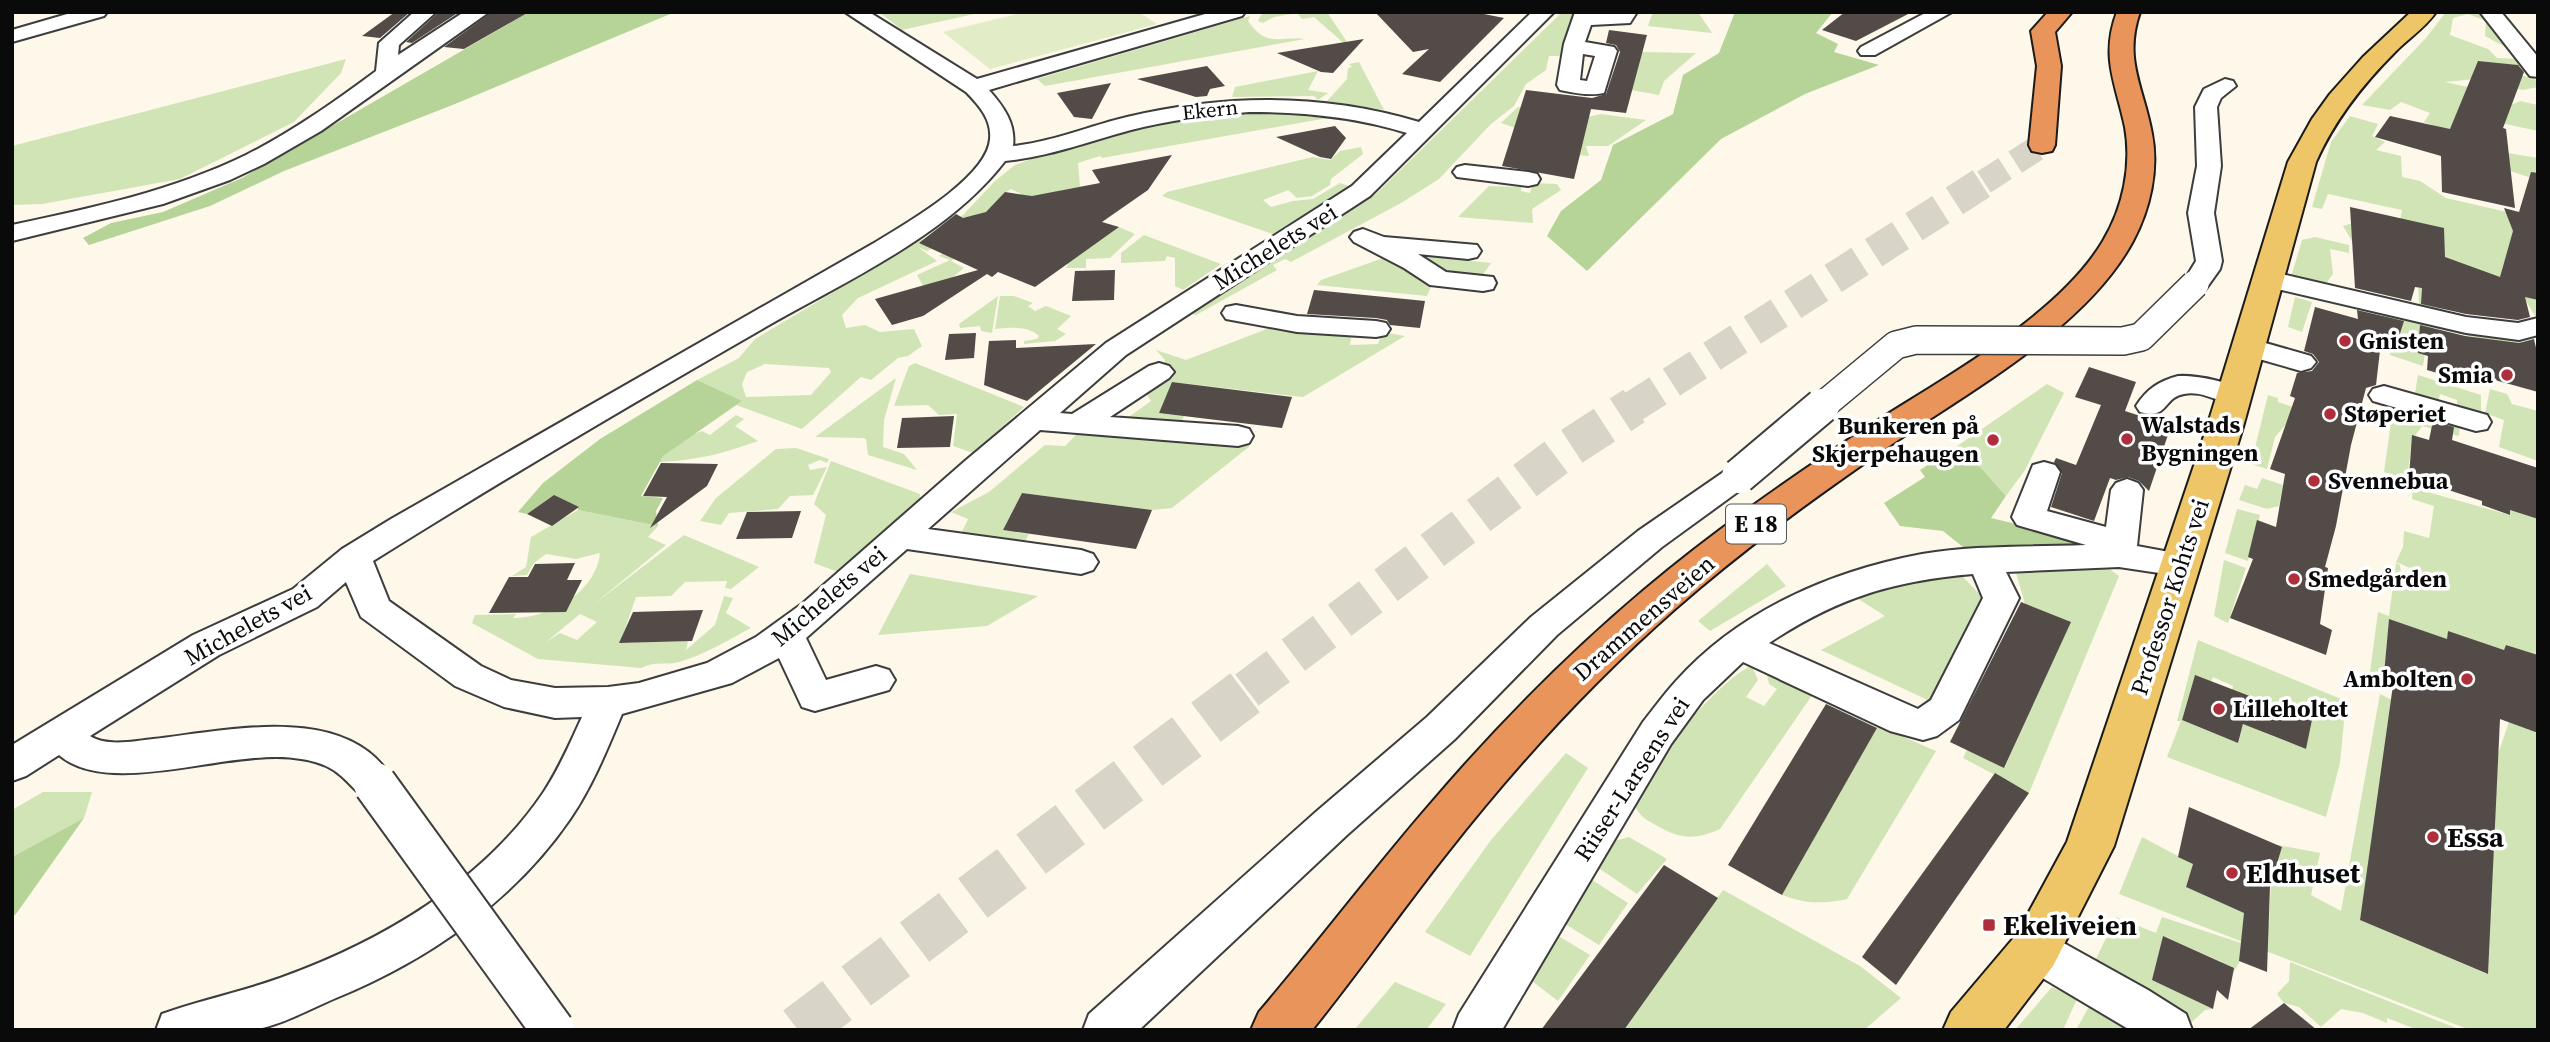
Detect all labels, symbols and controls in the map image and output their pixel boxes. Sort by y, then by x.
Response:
street label: Ekern [1181,92,1240,127]
street label: Michelets vei [1206,195,1343,298]
place label: Gnisten [2359,324,2444,357]
marker: Gnisten [2337,333,2353,349]
place label: Smia [2438,358,2493,391]
marker: Smia [2499,367,2515,383]
place label: Støperiet [2344,397,2446,430]
marker: Støperiet [2322,406,2338,422]
place label: Walstads Bygningen [2141,408,2259,469]
place label: Bunkeren på Skjerpehaugen [1812,409,1979,470]
marker: Walstads Bygningen [2119,431,2135,447]
marker: Bunkeren på Skjerpehaugen [1985,432,2001,448]
place label: Svennebua [2328,464,2449,497]
marker: Svennebua [2306,473,2322,489]
street label: Professor Kohts vei [2122,494,2217,699]
road number: E 18 [1726,504,1786,544]
street label: Michelets vei [764,538,893,654]
street label: Drammensveien [1566,547,1721,688]
place label: Smedgården [2308,562,2447,595]
marker: Smedgården [2286,571,2302,587]
street label: Michelets vei [178,576,317,673]
place label: Ambolten [2343,662,2453,695]
marker: Ambolten [2459,671,2475,687]
street label: Riiser-Larsens vei [1566,690,1697,867]
place label: Lilleholtet [2233,692,2348,725]
marker: Lilleholtet [2211,701,2227,717]
place label: Essa [2447,818,2504,856]
marker: Essa [2425,829,2441,845]
place label: Eldhuset [2246,854,2361,892]
marker: Eldhuset [2224,865,2240,881]
place label: Ekeliveien [2003,906,2137,944]
marker: Ekeliveien [1981,917,1997,933]

